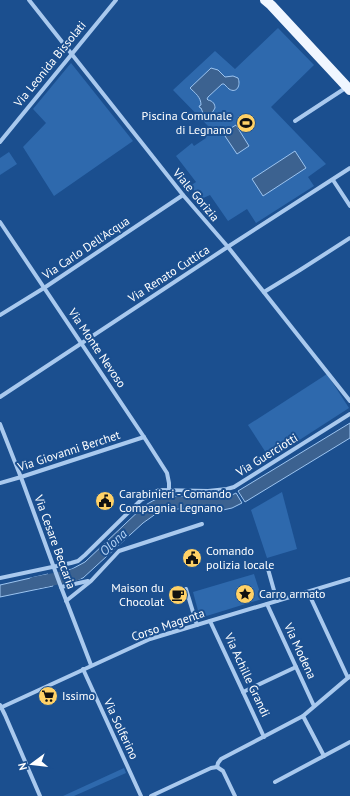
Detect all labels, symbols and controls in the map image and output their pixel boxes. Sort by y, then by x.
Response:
street label: Via Leonida Bissolati [10,18,89,110]
place label: Piscina Comunale di Legnano [141,108,232,137]
sports icon: Piscina Comunale di Legnano [235,112,257,134]
street label: Viale Gorizia [169,164,223,224]
street label: Via Carlo Dell'Acqua [38,213,132,283]
street label: Via Renato Cuttica [124,242,212,306]
street label: Via Monte Nevoso [65,304,129,390]
street label: Via Giovanni Berchet [15,427,122,474]
street label: Via Guerciotti [232,430,300,480]
place label: Carabinieri - Comando Compagnia Legnano [119,486,231,515]
public building icon: Carabinieri - Comando Compagnia Legnano [94,490,116,512]
street label: Via Cesare Beccaria [31,492,79,591]
water label: Olona [96,525,131,559]
place label: Comando polizia locale [206,543,274,572]
public building icon: Comando polizia locale [181,547,203,569]
place label: Maison du Chocolat [111,580,164,609]
place icon: Carro armato [234,583,256,605]
cafe icon: Maison du Chocolat [167,584,189,606]
place label: Carro armato [259,586,326,601]
street label: Corso Magenta [129,605,206,644]
street label: Via Modena [281,619,320,681]
street label: Via Achille Grandi [221,630,273,719]
supermarket icon: Issimo [37,685,59,707]
place label: Issimo [62,688,95,703]
street label: Via Solferino [100,695,142,762]
north arrow [12,744,52,784]
text: N [15,761,30,772]

